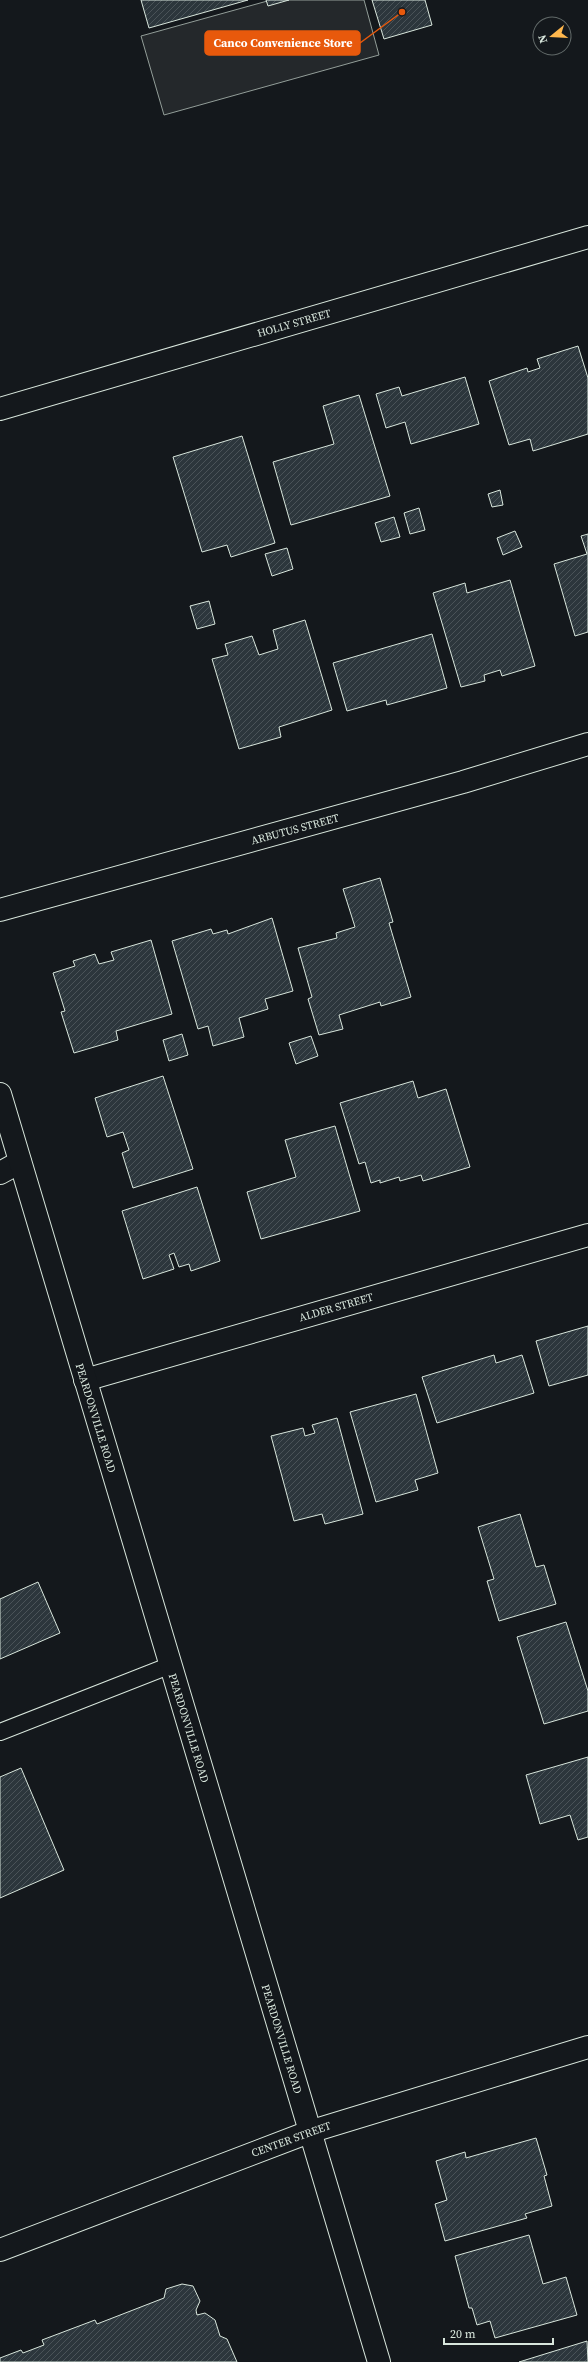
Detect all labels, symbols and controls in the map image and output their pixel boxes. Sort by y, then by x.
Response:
north arrow [532,16,572,56]
callout: Canco Convenience Store [205,31,360,55]
text: N [535,33,551,45]
text: Canco Convenience Store [214,35,352,51]
street label: HOLLY STREET [256,306,333,341]
street label: ARBUTUS STREET [249,810,341,848]
street label: ALDER STREET [297,1290,375,1325]
street label: PEARDONVILLE ROAD [72,1362,119,1475]
street label: PEARDONVILLE ROAD [165,1672,212,1785]
street label: PEARDONVILLE ROAD [258,1983,305,2096]
street label: CENTER STREET [249,2118,333,2161]
scale bar [444,2320,553,2346]
text: 20 m [450,2326,476,2342]

